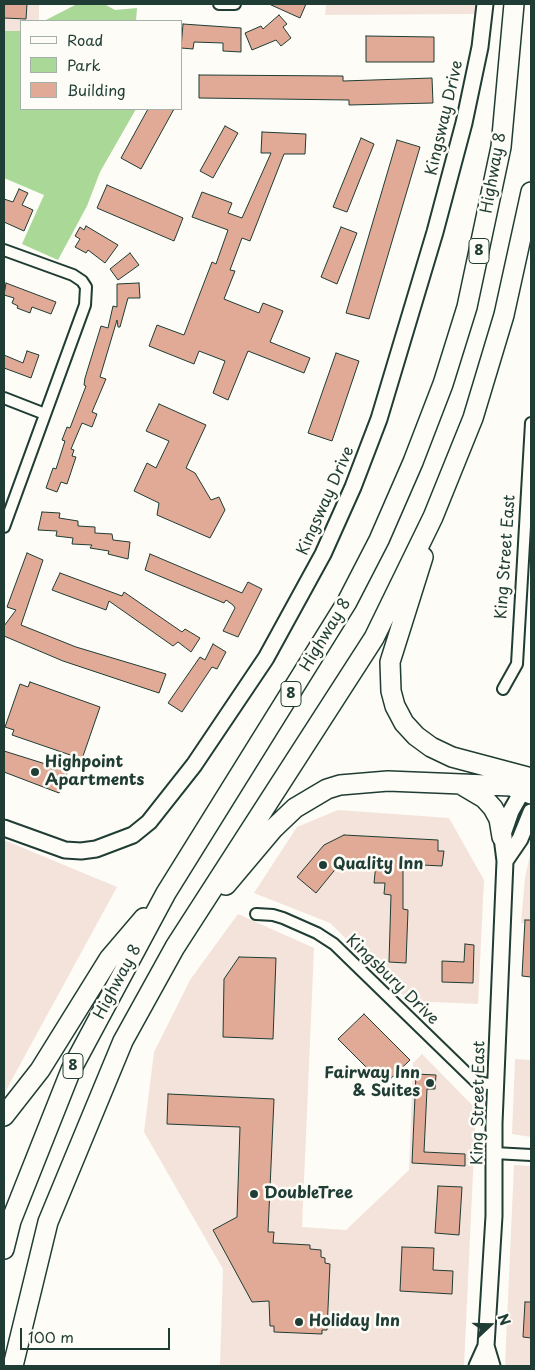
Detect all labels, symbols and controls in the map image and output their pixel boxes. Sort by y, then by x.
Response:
legend [20,20,182,110]
text: Road [67,28,103,51]
text: Park [67,53,101,76]
street label: Kingsway Drive [422,59,468,177]
text: Building [67,78,126,101]
street label: Highway 8 [477,131,511,215]
road number: 8 [469,238,489,264]
street label: Kingsway Drive [293,444,359,558]
street label: King Street East [492,494,520,620]
street label: Highway 8 [297,595,355,675]
road number: 8 [281,682,301,706]
place label: Highpoint Apartments [45,753,144,791]
marker: Highpoint Apartments [29,766,41,778]
place label: Quality Inn [333,855,423,875]
marker: Quality Inn [317,859,329,871]
street label: Kingsbury Drive [342,931,442,1029]
street label: Highway 8 [90,941,146,1023]
street label: King Street East [468,1041,490,1165]
road number: 8 [63,1054,83,1078]
place label: Fairway Inn & Suites [324,1064,420,1102]
marker: Fairway Inn & Suites [424,1077,436,1089]
place label: DoubleTree [264,1184,353,1204]
marker: DoubleTree [248,1188,260,1200]
north arrow [465,1300,515,1350]
text: N [493,1311,516,1328]
place label: Holiday Inn [309,1312,400,1332]
marker: Holiday Inn [293,1316,305,1328]
scale bar [22,1318,172,1350]
text: 100 m [28,1325,74,1348]

